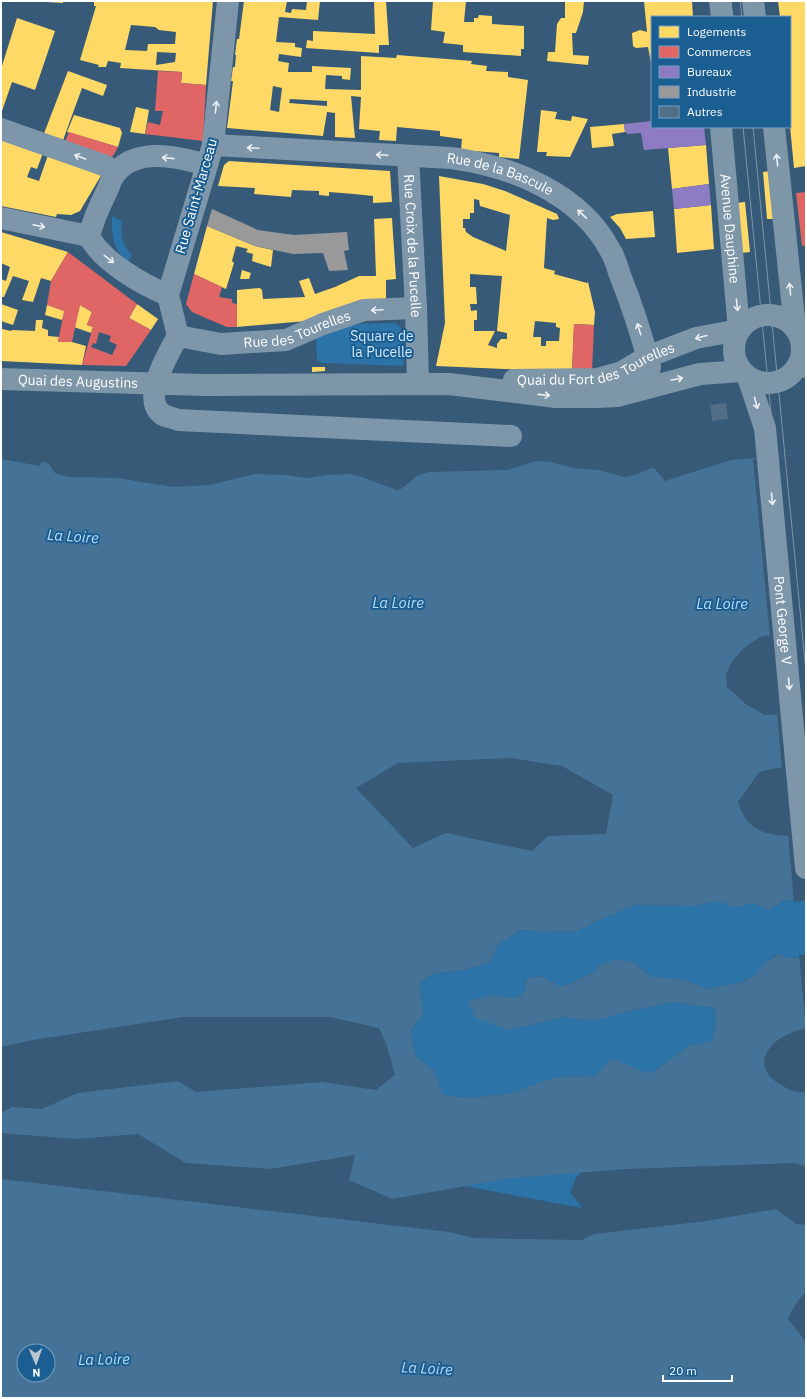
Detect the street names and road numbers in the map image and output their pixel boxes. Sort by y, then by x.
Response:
street label: Rue Saint-Marceau [171,136,221,256]
street label: Rue de la Bascule [446,149,557,200]
street label: Avenue Dauphine [716,173,744,285]
street label: Rue Croix de la Pucelle [400,174,425,318]
street label: Rue des Tourelles [243,306,353,352]
street label: Quai du Fort des Tourelles [517,338,677,389]
street label: Quai des Augustins [18,371,139,392]
street label: Pont George V [770,575,796,666]

